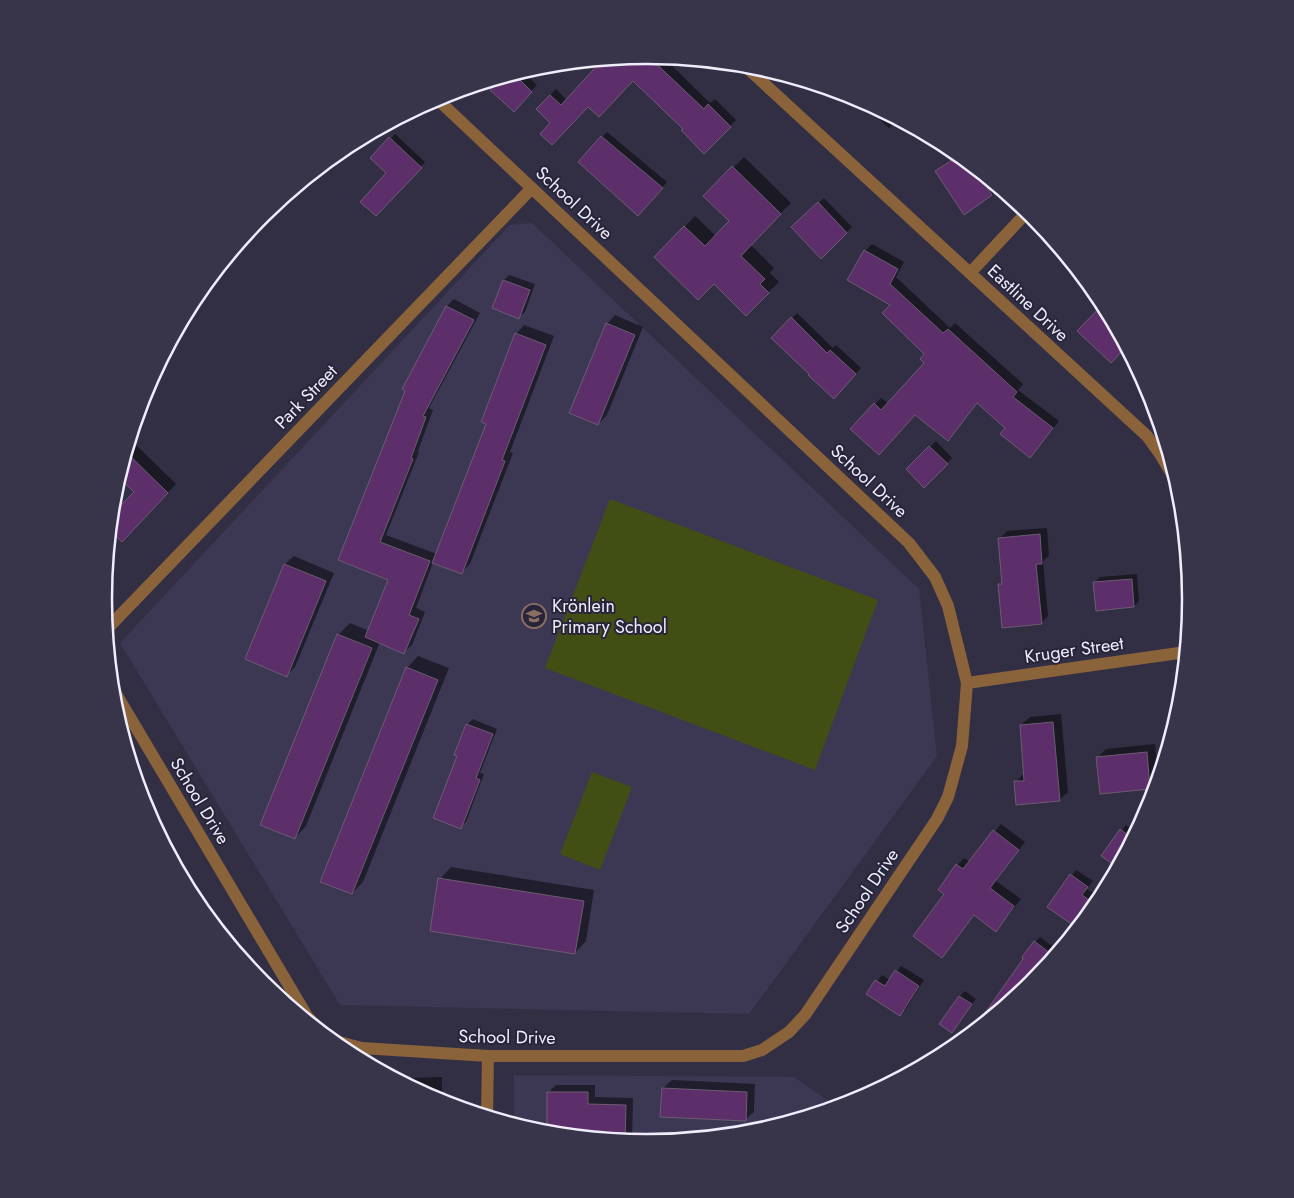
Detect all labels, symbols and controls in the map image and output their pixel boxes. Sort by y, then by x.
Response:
street label: School Drive [530,160,618,246]
street label: Eastline Drive [981,258,1075,348]
street label: Park Street [269,359,344,435]
street label: School Drive [825,438,913,524]
place label: Krönlein Primary School [552,593,667,640]
school or university icon: Krönlein Primary School [521,603,547,629]
street label: Kruger Street [1023,630,1126,670]
street label: School Drive [164,753,236,849]
street label: School Drive [829,843,905,939]
street label: School Drive [458,1023,556,1051]

